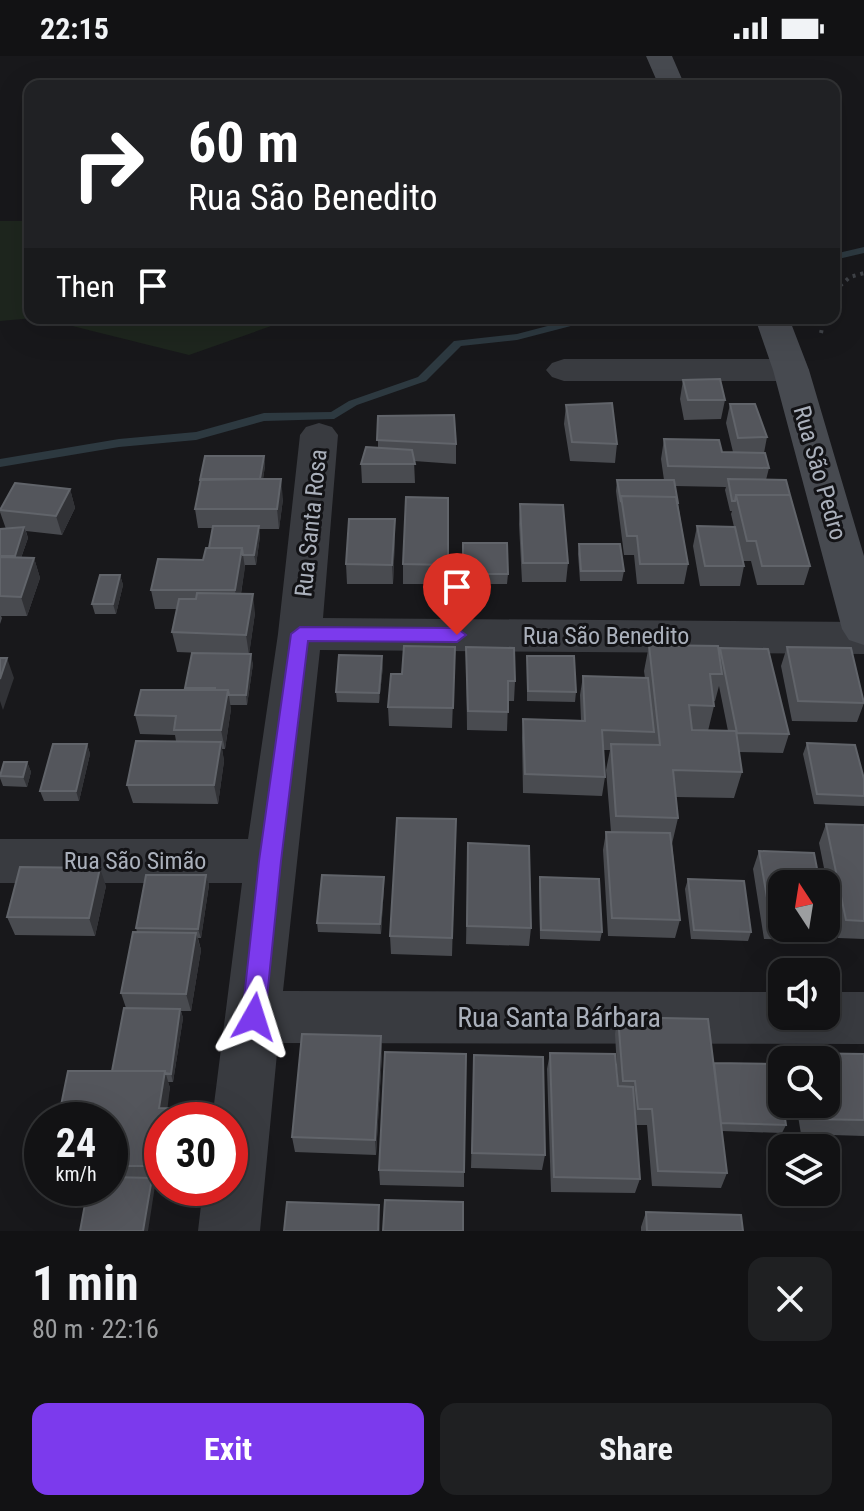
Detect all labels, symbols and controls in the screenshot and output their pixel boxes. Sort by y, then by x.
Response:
text: 22:15 [40,11,109,46]
text: 60 m [188,110,299,176]
icon: right [56,112,160,216]
text: Rua São Benedito [188,177,438,219]
icon: arrive [131,264,175,308]
text: Then [56,269,115,304]
street label: Rua São Pedro [787,403,853,543]
street label: Rua Santa Rosa [289,448,333,598]
pin [423,553,491,635]
icon: arrive [435,565,479,609]
street label: Rua São Benedito [523,622,689,650]
street label: Rua São Simão [64,847,206,875]
north arrow [768,870,840,942]
map controls [768,870,840,1206]
button: sound [768,958,840,1030]
position arrow [212,975,296,1059]
street label: Rua Santa Bárbara [457,1001,661,1034]
button: search [768,1046,840,1118]
speed limit sign: 30 [144,1102,248,1206]
text: 24 [56,1120,96,1167]
button: layers [768,1134,840,1206]
text: km/h [55,1162,97,1186]
text: 1 min [32,1255,139,1312]
button: close [748,1257,832,1341]
text: 80 m · 22:16 [32,1314,159,1344]
button: Exit [32,1403,424,1495]
button: Share [440,1403,832,1495]

